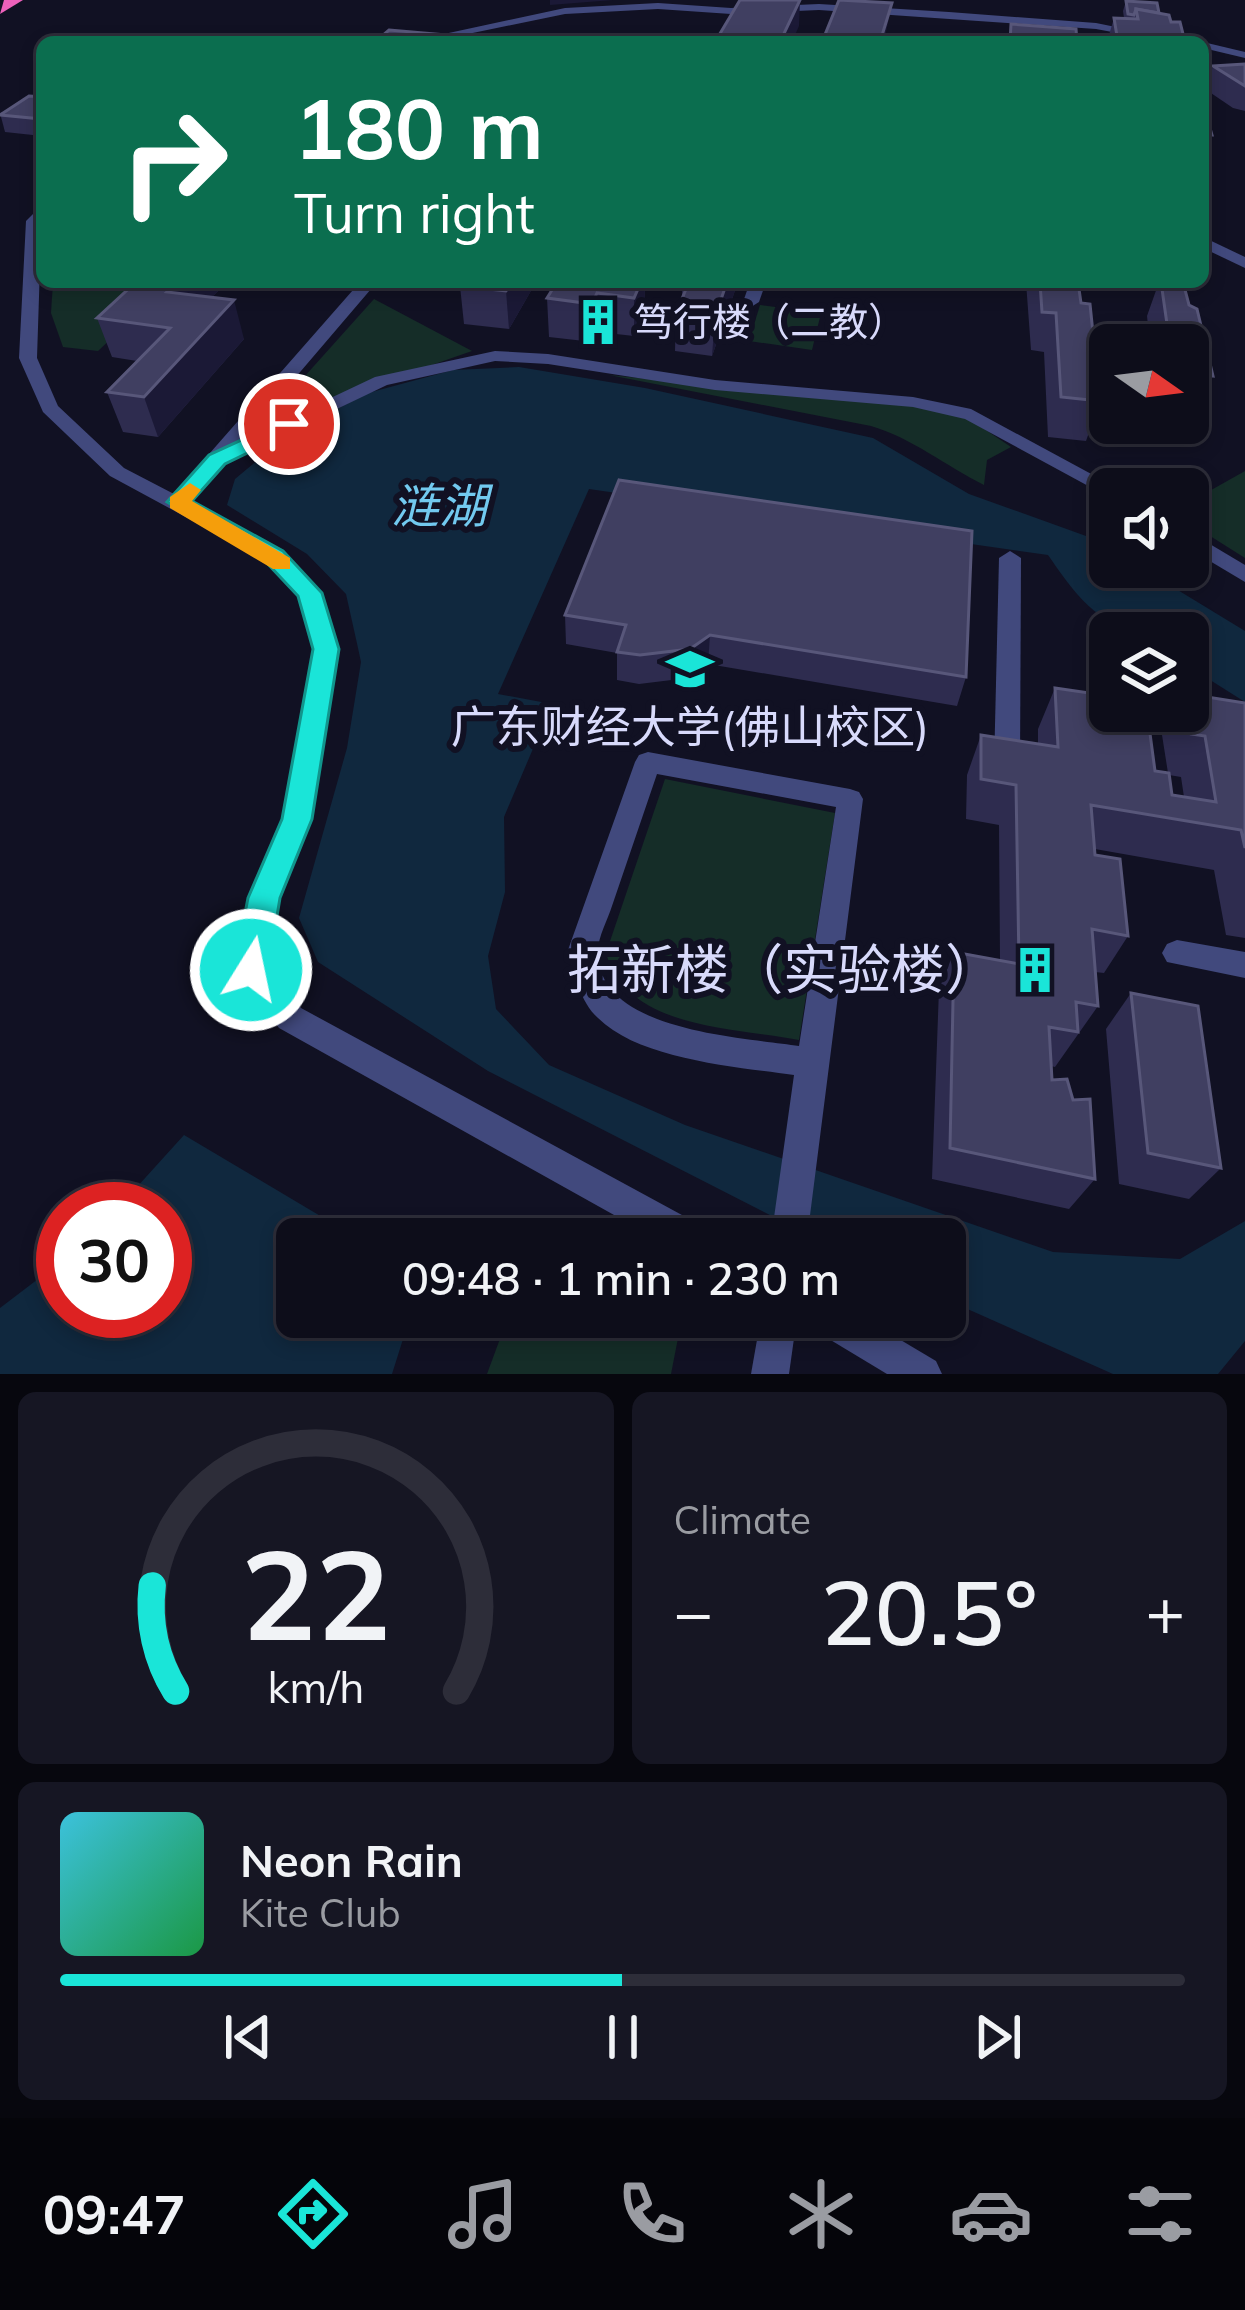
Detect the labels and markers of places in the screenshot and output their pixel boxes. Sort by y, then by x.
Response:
building icon: 笃行楼（二教） [573,297,623,347]
place label: 笃行楼（二教） [634,297,907,346]
pin [238,373,340,475]
school or university icon: 广东财经大学(佛山校区) [665,644,715,694]
place label: 广东财经大学(佛山校区) [451,698,929,754]
place label: 拓新楼（实验楼） [567,935,999,1003]
building icon: 拓新楼（实验楼） [1010,945,1060,995]

